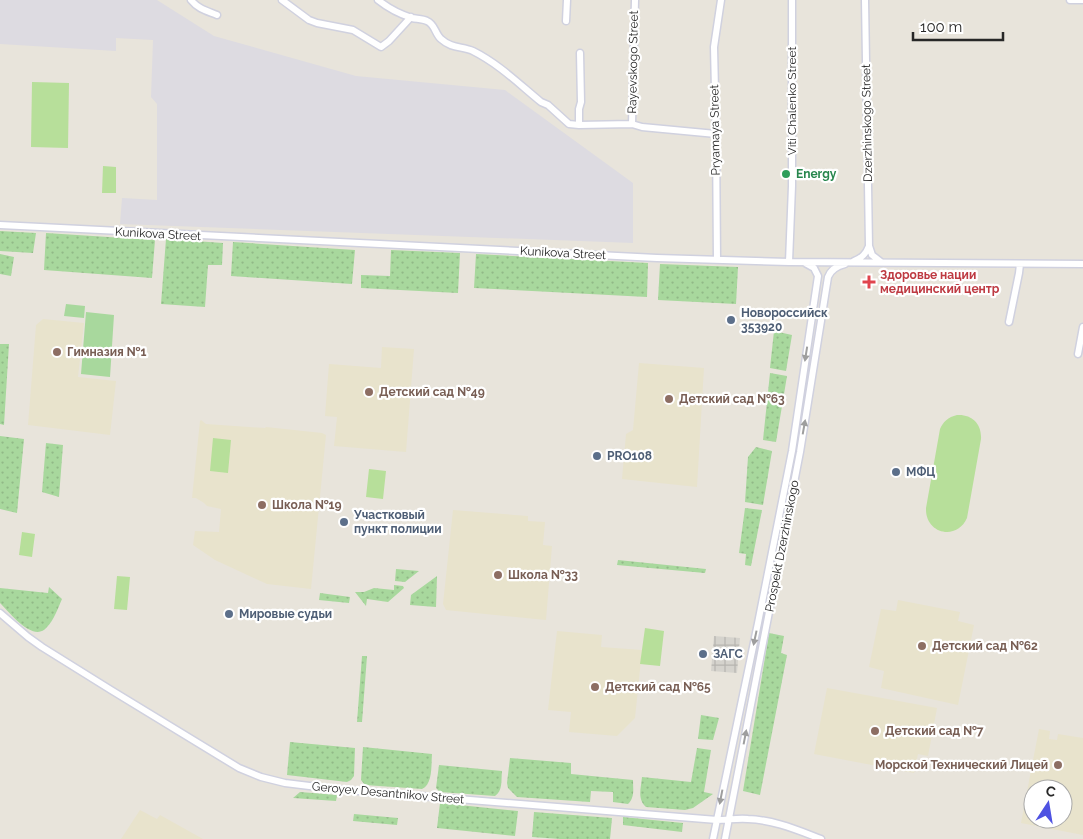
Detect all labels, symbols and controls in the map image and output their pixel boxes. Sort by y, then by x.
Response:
street label: Rayevskogo Street [625,10,641,114]
scale bar [913,10,1003,42]
text: 100 m [920,18,962,36]
street label: Viti Chalenko Street [785,46,799,156]
street label: Dzerzhinskogo Street [859,64,875,182]
street label: Pryamaya Street [707,84,723,176]
place label: Energy [796,167,837,181]
marker: Energy [780,168,792,180]
street label: Kunikova Street [115,225,201,243]
street label: Kunikova Street [520,244,606,262]
place label: Здоровье нации медицинский центр [880,268,1000,296]
marker: Здоровье нации медицинский центр [862,275,876,289]
place label: Новороссийск 353920 [741,306,828,334]
marker: Новороссийск 353920 [725,314,737,326]
place label: Гимназия №1 [67,345,146,359]
marker: Гимназия №1 [51,346,63,358]
one-way arrow [802,346,810,362]
place label: Детский сад №49 [379,385,485,399]
marker: Детский сад №49 [363,386,375,398]
place label: Детский сад №63 [679,392,785,406]
marker: Детский сад №63 [663,393,675,405]
one-way arrow [801,418,809,434]
place label: PRO108 [607,449,652,463]
marker: PRO108 [591,450,603,462]
place label: МФЦ [906,465,935,479]
marker: МФЦ [890,466,902,478]
street label: Prospekt Dzerzhinskogo [762,479,802,613]
place label: Школа №19 [272,498,342,512]
marker: Школа №19 [256,499,268,511]
place label: Участковый пункт полиции [353,508,442,536]
marker: Участковый пункт полиции [338,516,350,528]
place label: Школа №33 [508,568,578,582]
marker: Школа №33 [492,569,504,581]
place label: Мировые судьи [239,607,332,621]
marker: Мировые судьи [223,608,235,620]
one-way arrow [751,630,759,645]
place label: Детский сад №62 [932,639,1038,653]
marker: Детский сад №62 [916,640,928,652]
place label: ЗАГС [713,647,743,661]
marker: ЗАГС [697,648,709,660]
place label: Детский сад №65 [605,680,711,694]
marker: Детский сад №65 [589,681,601,693]
place label: Детский сад №7 [885,724,984,738]
marker: Детский сад №7 [869,725,881,737]
one-way arrow [742,729,750,745]
place label: Морской Технический Лицей [875,758,1048,772]
marker: Морской Технический Лицей [1052,759,1064,771]
street label: Geroyev Desantnikov Street [311,779,465,807]
north arrow [1023,779,1073,829]
text: С [1044,782,1057,800]
one-way arrow [717,789,725,805]

